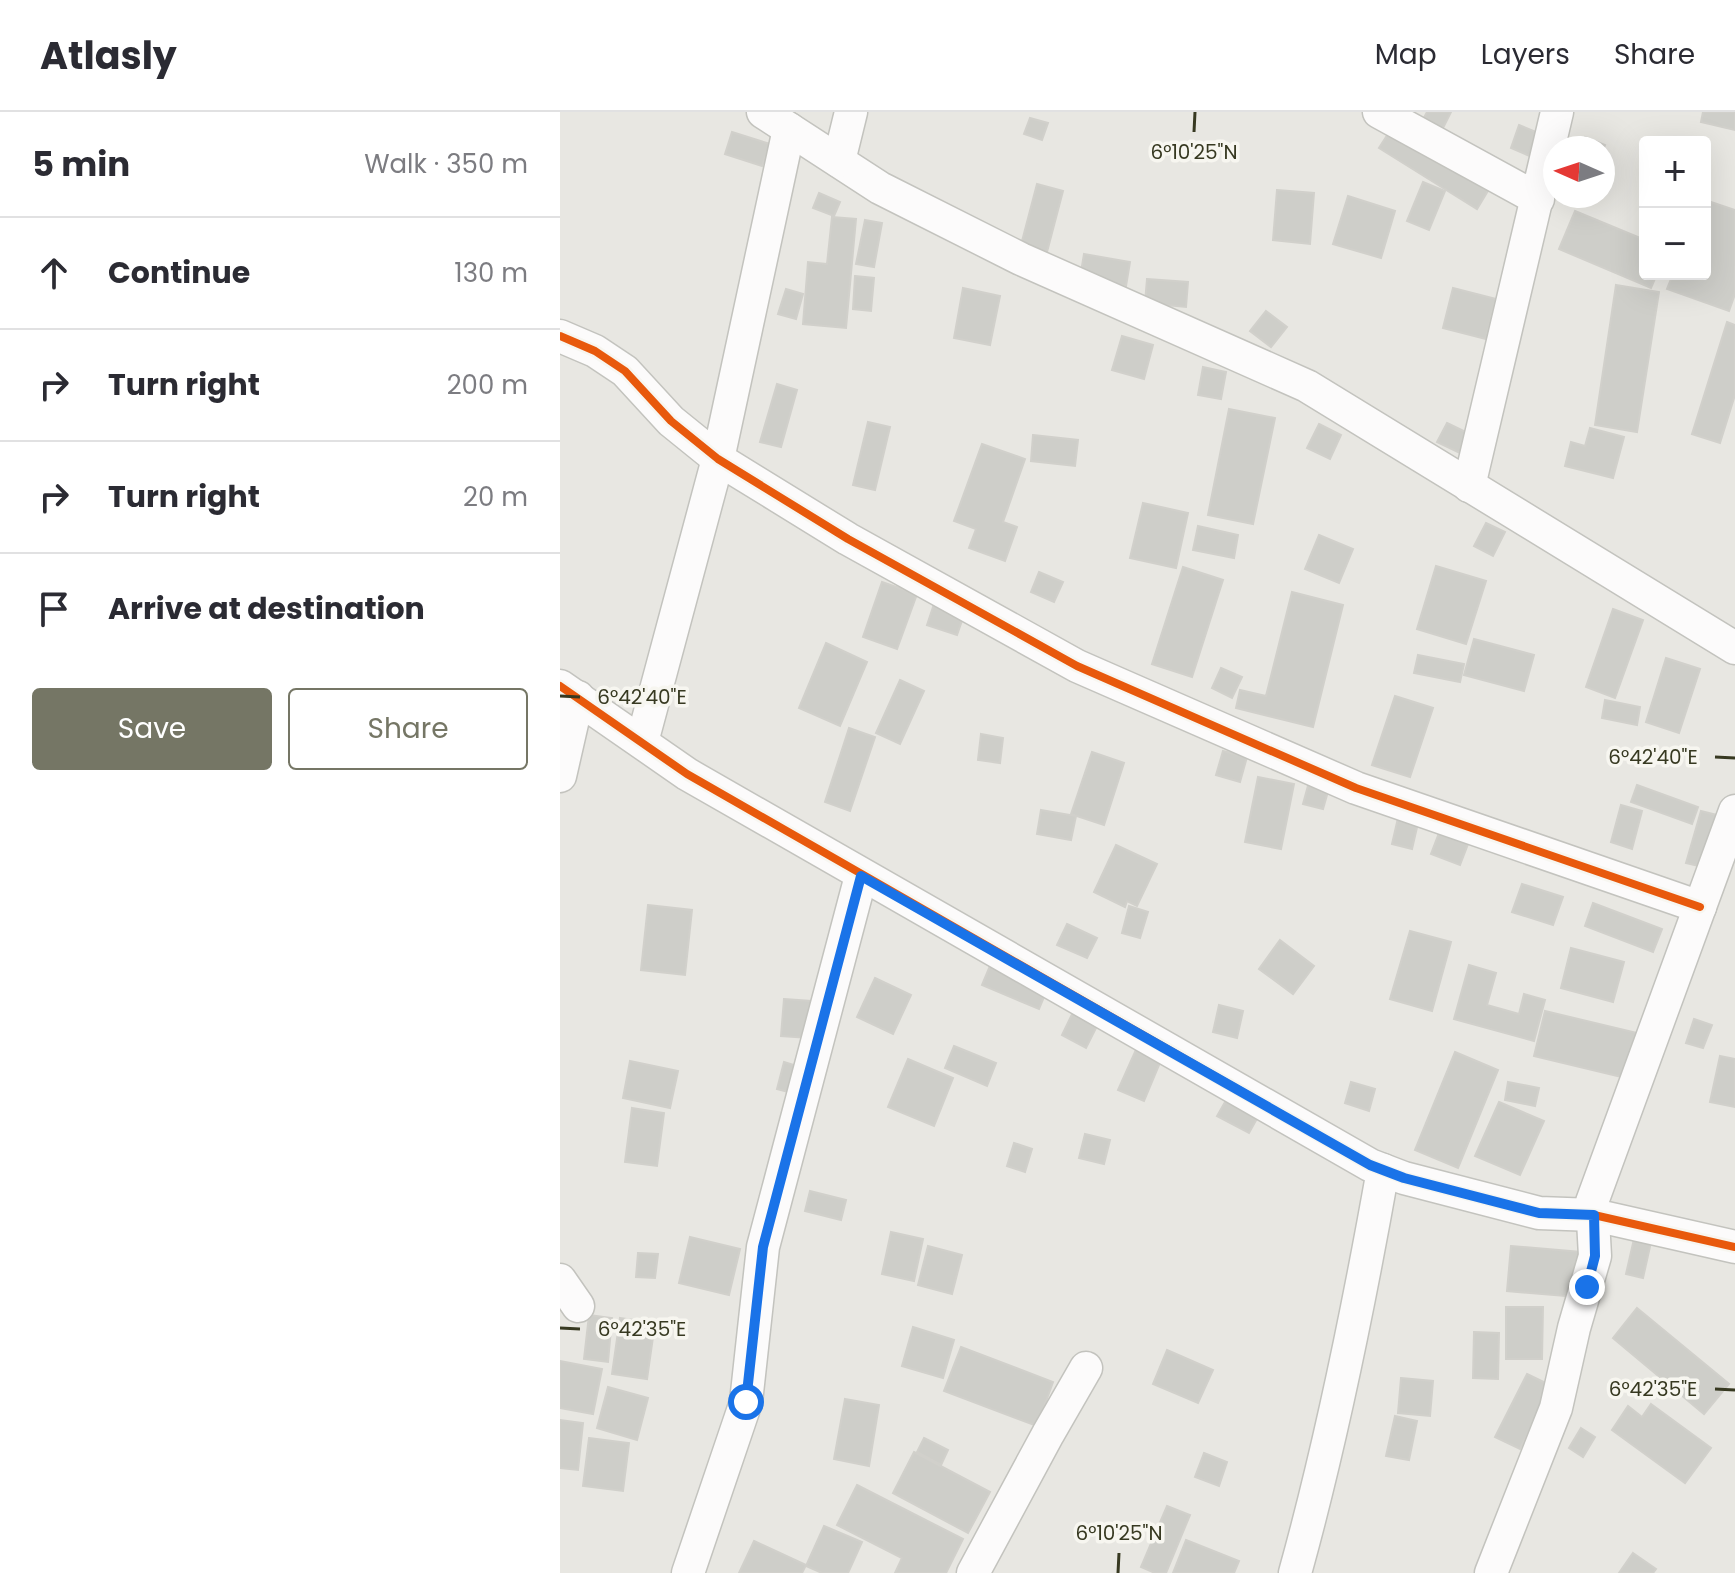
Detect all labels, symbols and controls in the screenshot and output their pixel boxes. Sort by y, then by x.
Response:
text: Atlasly [40,29,177,82]
text: Map [1375,35,1437,74]
text: Layers [1481,35,1570,74]
text: Share [1614,35,1695,74]
north arrow [1543,136,1615,208]
map controls [1639,136,1711,280]
button: + [1639,136,1711,208]
text: 6°10'25"N [1151,138,1238,166]
text: 5 min [32,140,130,188]
text: Walk · 350 m [364,146,528,182]
button: − [1639,208,1711,280]
icon: ahead [32,251,76,295]
text: Continue [108,251,250,294]
text: 130 m [454,255,528,291]
icon: right [32,363,76,407]
text: Turn right [108,363,260,406]
text: 200 m [447,367,528,403]
icon: right [32,475,76,519]
text: Turn right [108,475,260,518]
text: 20 m [463,479,528,515]
icon: arrive [32,587,76,631]
text: Arrive at destination [108,587,425,630]
text: 6°42'40"E [597,683,687,711]
button: Save [32,688,272,770]
button: Share [288,688,528,770]
text: 6°42'40"E [1608,743,1698,771]
route end [1569,1269,1605,1305]
text: 6°42'35"E [598,1315,686,1343]
text: 6°42'35"E [1609,1375,1697,1403]
route start [728,1384,764,1420]
text: 6°10'25"N [1076,1519,1163,1547]

